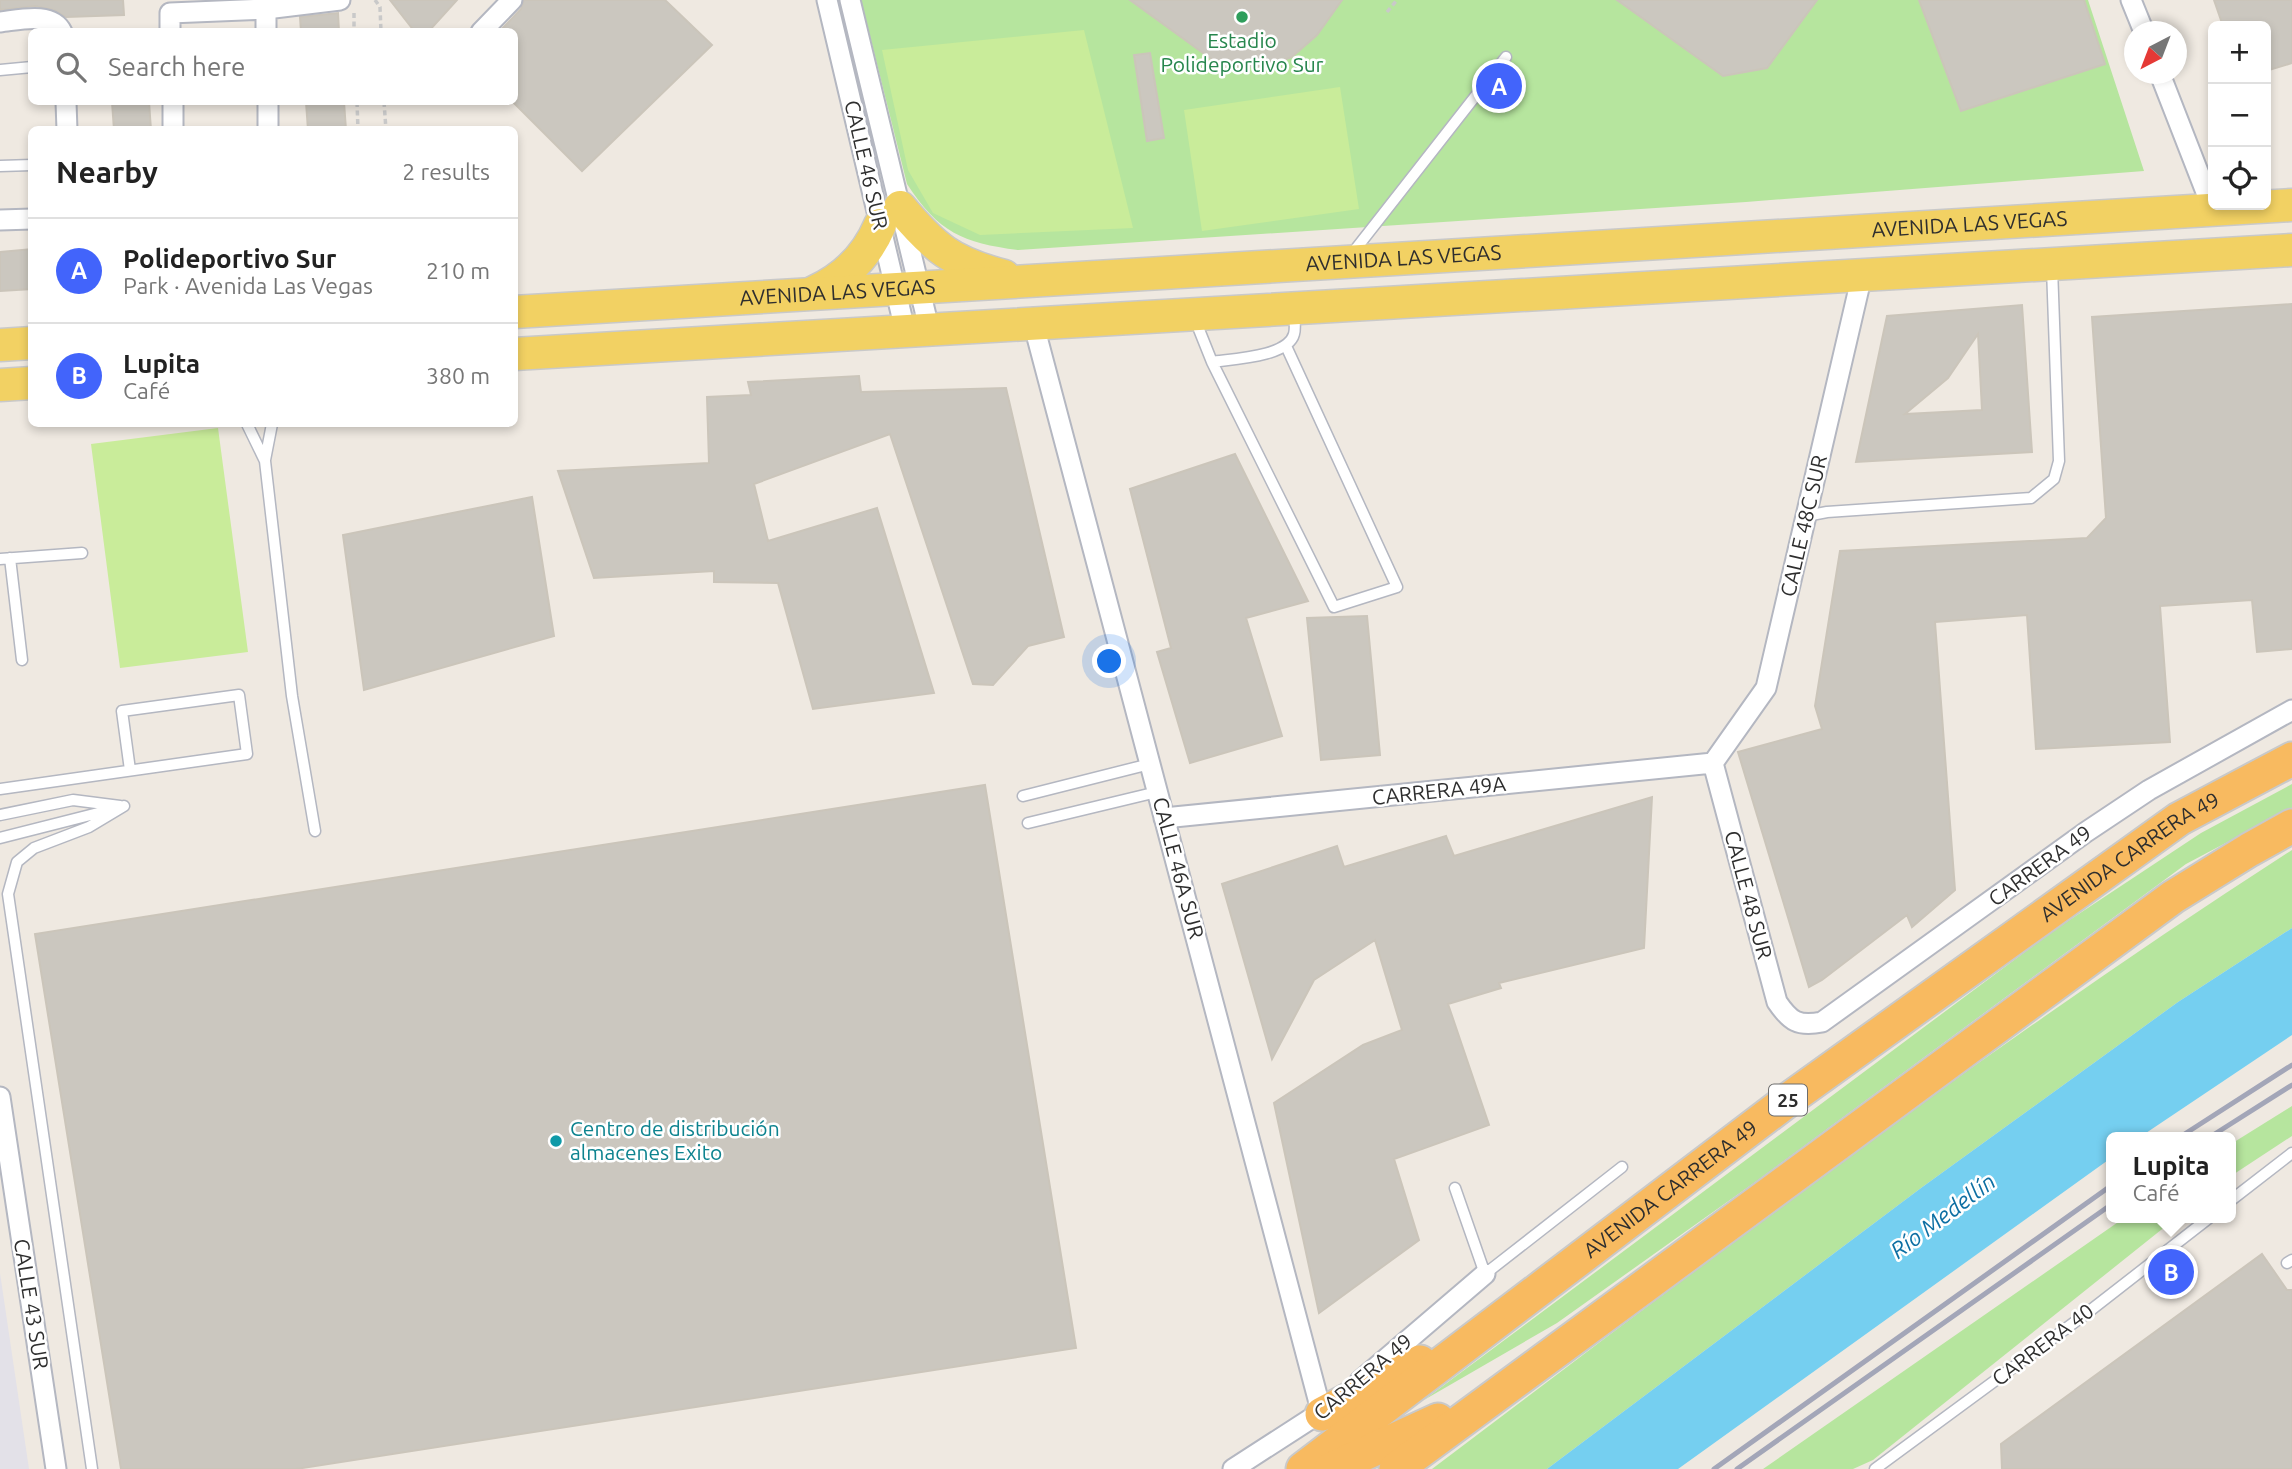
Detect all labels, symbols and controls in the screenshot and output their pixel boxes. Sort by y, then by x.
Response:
marker: Estadio Polideportivo Sur [1234,9,1250,25]
north arrow [2124,21,2187,84]
map controls [2208,21,2271,210]
button: + [2208,21,2271,84]
search box [28,28,518,105]
place label: Estadio Polideportivo Sur [1160,28,1324,76]
icon: search [52,48,90,86]
text: Search here [108,52,245,81]
pin: A [1476,60,1522,112]
button: − [2208,84,2271,147]
street label: CALLE 46 SUR [840,98,894,232]
button: locate [2208,147,2271,210]
text: Nearby [56,155,158,189]
text: 2 results [402,159,490,184]
street label: AVENIDA LAS VEGAS [1871,206,2068,241]
street label: AVENIDA LAS VEGAS [1305,240,1502,275]
text: Polideportivo Sur [123,244,337,273]
text: A [71,258,87,283]
text: 210 m [426,258,490,283]
text: Park · Avenida Las Vegas [123,273,373,298]
street label: AVENIDA LAS VEGAS [739,274,936,309]
text: Lupita [123,349,200,378]
text: B [71,363,87,388]
text: 380 m [426,363,490,388]
text: Café [123,378,170,403]
street label: CALLE 48C SUR [1775,453,1831,599]
your location [1092,644,1126,678]
street label: CARRERA 49A [1371,771,1507,809]
street label: AVENIDA CARRERA 49 [2036,788,2226,928]
street label: CALLE 46A SUR [1149,794,1209,941]
street label: CARRERA 49 [1984,820,2096,912]
street label: CALLE 48 SUR [1720,828,1778,962]
road number: 25 [1769,1084,1807,1116]
street label: AVENIDA CARRERA 49 [1578,1115,1762,1262]
place label: Centro de distribución almacenes Exito [570,1116,780,1164]
popup [2106,1132,2236,1223]
marker: Centro de distribución almacenes Exito [548,1133,564,1149]
text: Lupita [2132,1151,2210,1180]
water label: Río Medellín [1885,1168,2000,1263]
text: Café [2132,1180,2180,1205]
street label: CALLE 43 SUR [10,1237,54,1371]
pin: B [2148,1246,2194,1298]
street label: CARRERA 40 [1987,1298,2098,1390]
street label: CARRERA 49 [1308,1328,1416,1424]

